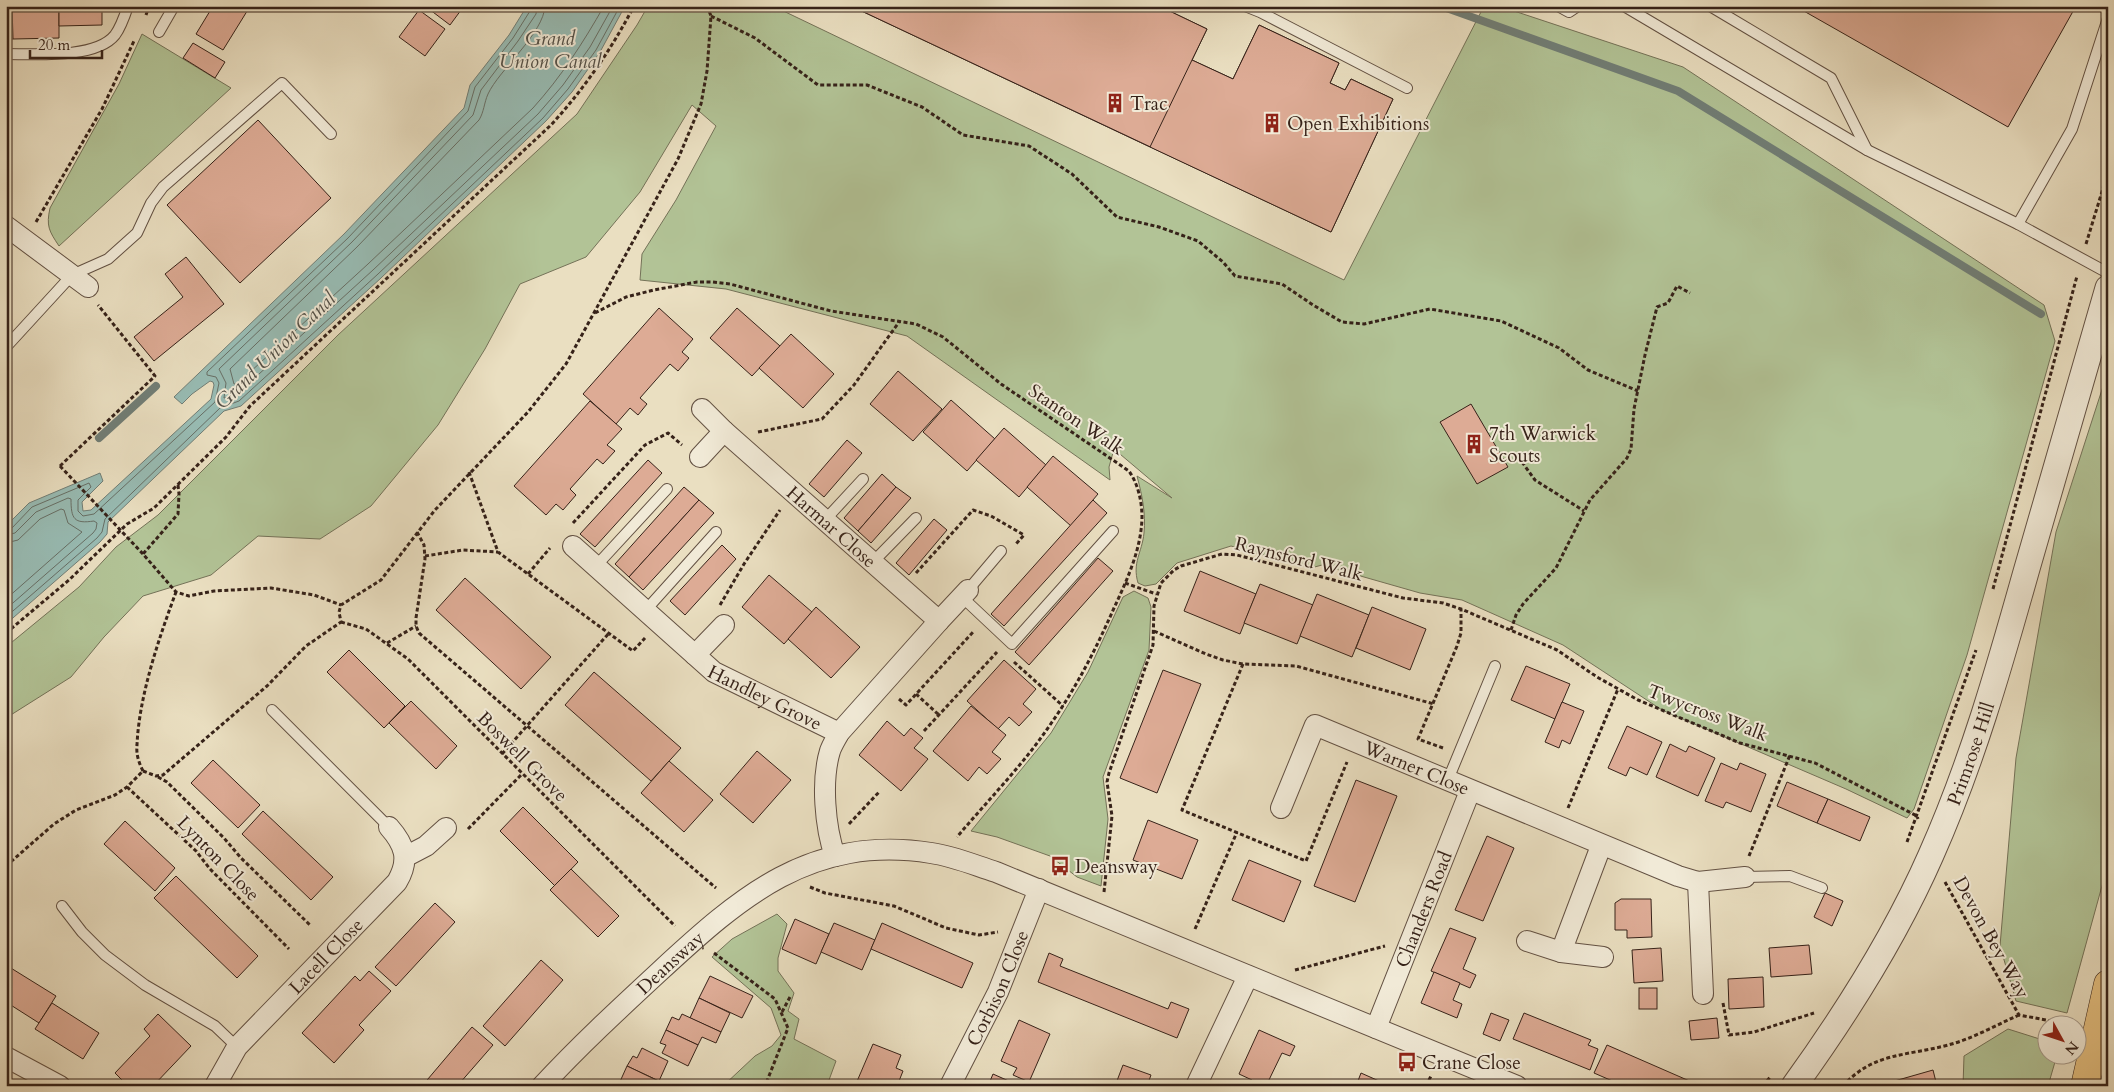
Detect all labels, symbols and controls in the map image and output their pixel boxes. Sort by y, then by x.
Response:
water label: Grand Union Canal [498,25,602,75]
scale bar [30,28,102,60]
text: 20 m [38,35,70,55]
place label: Trac [1130,91,1168,117]
building icon: Trac [1104,92,1126,114]
place label: Open Exhibitions [1287,111,1429,137]
building icon: Open Exhibitions [1261,112,1283,134]
water label: Grand Union Canal [209,285,342,415]
street label: Stanton Walk [1023,378,1130,462]
place label: 7th Warwick Scouts [1489,421,1597,469]
building icon: 7th Warwick Scouts [1463,433,1485,455]
street label: Harmar Close [781,480,882,574]
street label: Raynsford Walk [1232,531,1366,588]
street label: Handley Grove [703,659,826,737]
street label: Twycross Walk [1644,678,1772,748]
street label: Primrose Hill [1941,699,2001,809]
street label: Boswell Grove [471,706,573,808]
street label: Warner Close [1359,734,1473,802]
street label: Lynton Close [171,810,266,907]
street label: Chanders Road [1389,847,1459,971]
place label: Deansway [1075,854,1158,880]
bus stop icon: Deansway [1049,855,1071,877]
street label: Devon Bey Way [1947,872,2035,1003]
street label: Lacell Close [283,913,369,1000]
street label: Deansway [631,925,710,1001]
street label: Corbison Close [961,927,1035,1051]
north arrow [2036,1014,2086,1064]
text: N [2060,1037,2083,1059]
place label: Crane Close [1422,1050,1521,1076]
bus stop icon: Crane Close [1396,1051,1418,1073]

